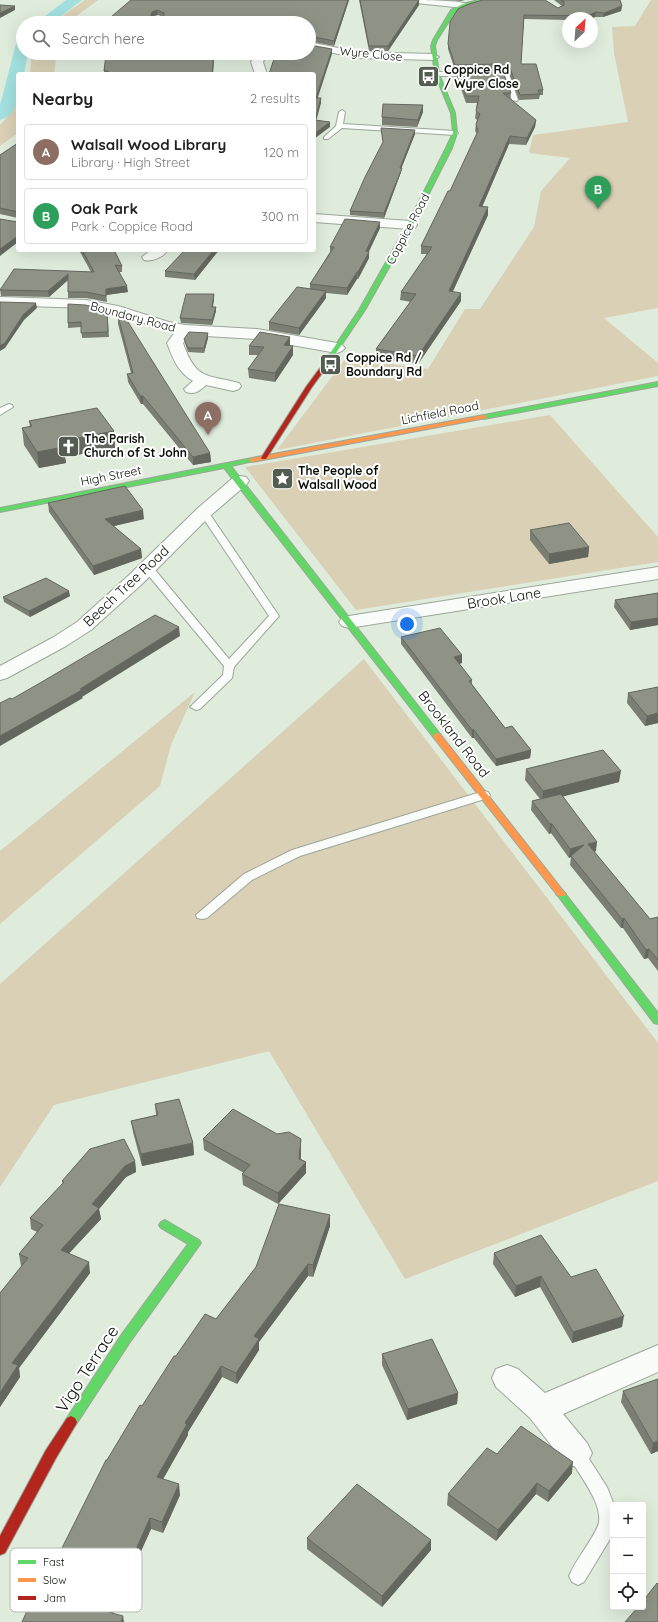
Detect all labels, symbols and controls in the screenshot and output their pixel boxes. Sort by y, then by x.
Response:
north arrow [562,12,598,48]
search box [16,16,316,60]
icon: search [30,27,52,49]
text: Search here [62,29,145,48]
street label: Wyre Close [339,43,403,64]
place label: Coppice Rd / Wyre Close [444,62,519,91]
bus stop icon: Coppice Rd / Wyre Close [415,64,441,90]
text: Nearby [32,88,93,109]
text: 2 results [250,90,300,106]
text: Walsall Wood Library [71,135,226,154]
text: A [42,144,50,160]
text: 120 m [264,144,299,160]
text: Library · High Street [71,154,190,170]
pin: B [585,176,611,209]
street label: Coppice Road [383,191,433,267]
text: Oak Park [71,199,138,218]
text: B [42,208,50,224]
text: 300 m [261,208,299,224]
text: Park · Coppice Road [71,218,193,234]
street label: Boundary Road [89,298,177,335]
place label: Coppice Rd / Boundary Rd [346,350,422,379]
bus stop icon: Coppice Rd / Boundary Rd [318,352,344,378]
street label: Lichfield Road [400,398,480,427]
pin: A [195,402,221,435]
place label: The Parish Church of St John [84,431,187,460]
church icon: The Parish Church of St John [56,433,82,459]
street label: High Street [79,462,143,489]
place label: The People of Walsall Wood [298,463,379,492]
place icon: The People of Walsall Wood [270,465,296,491]
street label: Beech Tree Road [79,542,173,630]
street label: Brook Lane [466,583,542,613]
your location [397,614,417,634]
street label: Brookland Road [414,687,494,781]
street label: Vigo Terrace [51,1321,122,1416]
map controls [610,1502,646,1610]
button: + [610,1502,646,1538]
button: − [610,1538,646,1574]
legend [10,1548,142,1612]
text: Fast [43,1555,65,1569]
text: Slow [43,1573,67,1587]
button: locate [610,1574,646,1610]
text: Jam [43,1591,66,1605]

